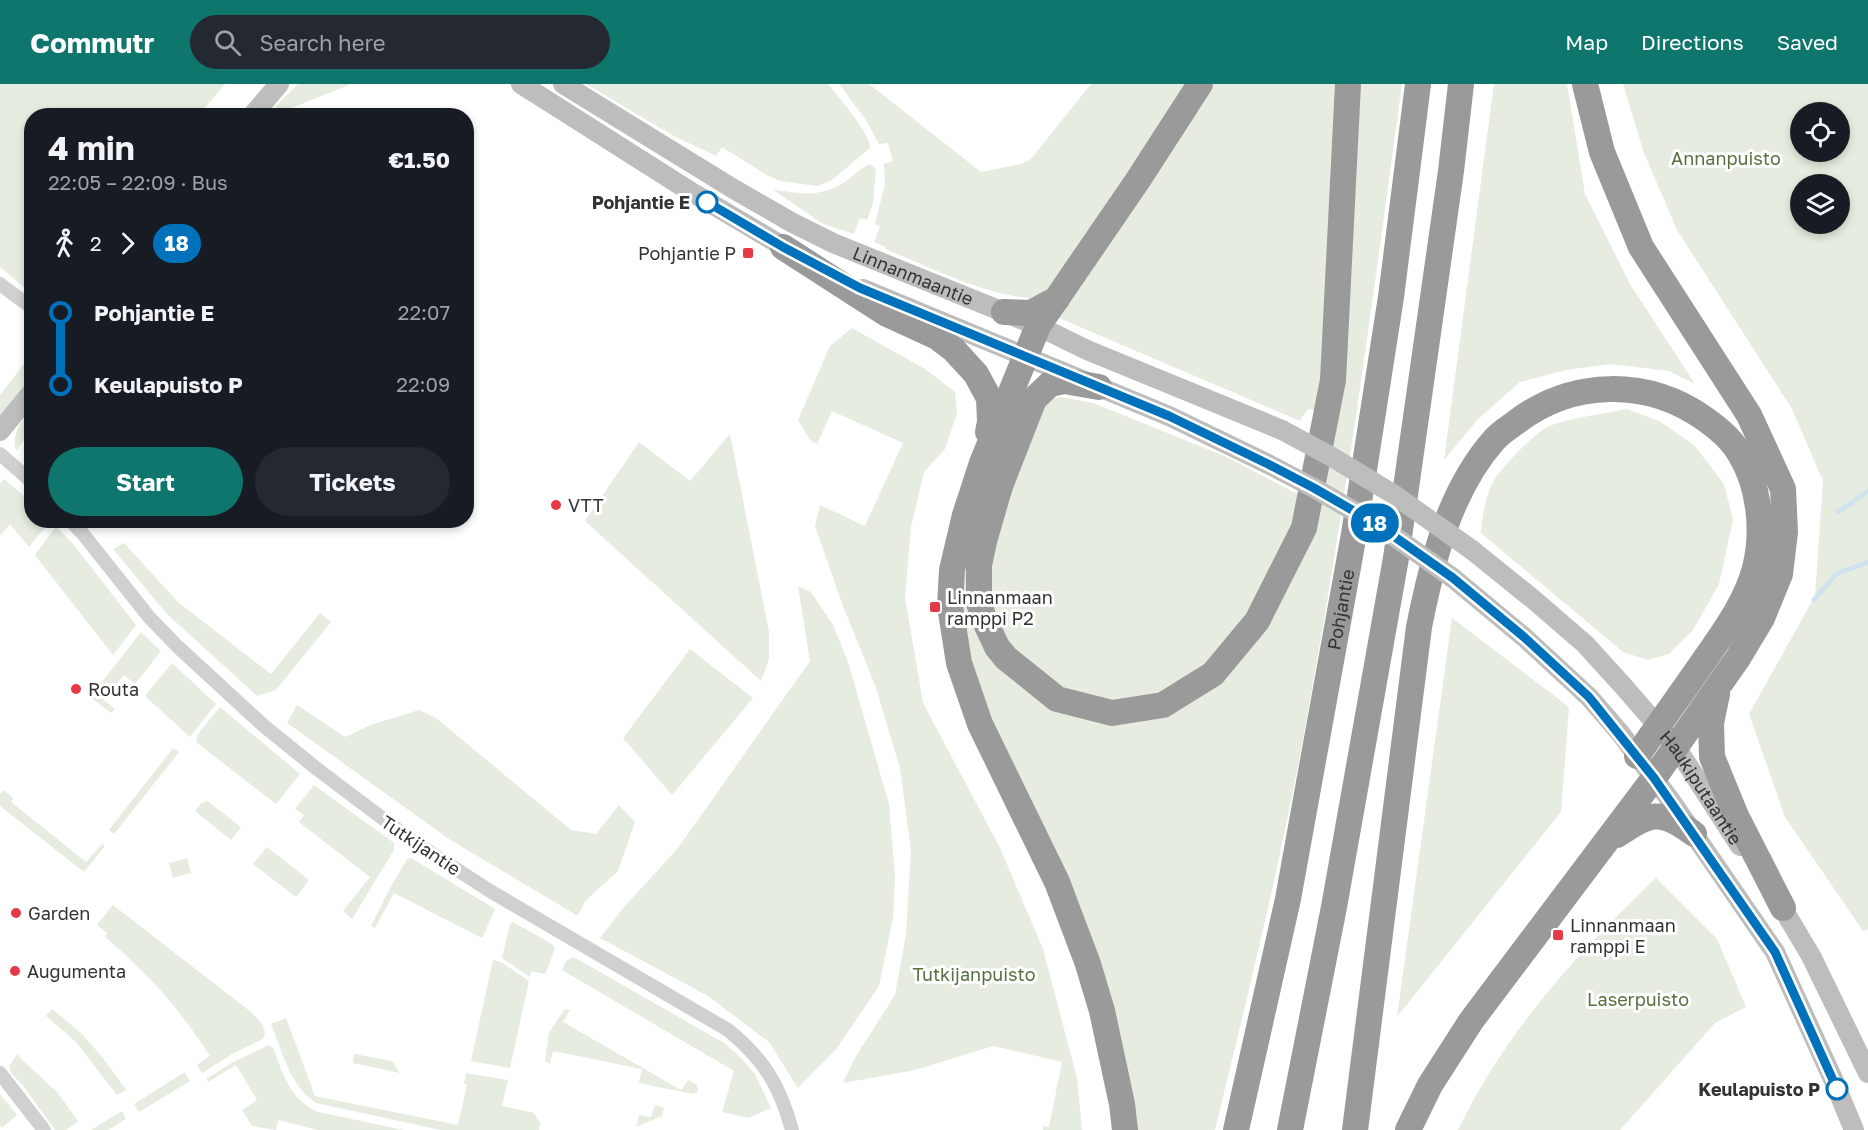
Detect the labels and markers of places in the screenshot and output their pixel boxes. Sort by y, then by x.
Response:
place label: Pohjantie E [592,191,690,213]
marker: Pohjantie E [696,191,718,213]
place label: Pohjantie P [638,242,736,264]
marker: Pohjantie P [741,246,755,260]
place label: VTT [568,494,604,516]
marker: VTT [549,498,563,512]
place label: Linnanmaan ramppi P2 [947,586,1053,629]
marker: Linnanmaan ramppi P2 [928,600,942,614]
place label: Routa [88,678,139,700]
marker: Routa [69,682,83,696]
place label: Garden [28,902,90,924]
marker: Garden [9,906,23,920]
place label: Linnanmaan ramppi E [1570,914,1676,957]
marker: Linnanmaan ramppi E [1551,928,1565,942]
place label: Augumenta [27,960,126,982]
marker: Augumenta [8,964,22,978]
place label: Keulapuisto P [1698,1078,1820,1100]
marker: Keulapuisto P [1826,1078,1848,1100]

